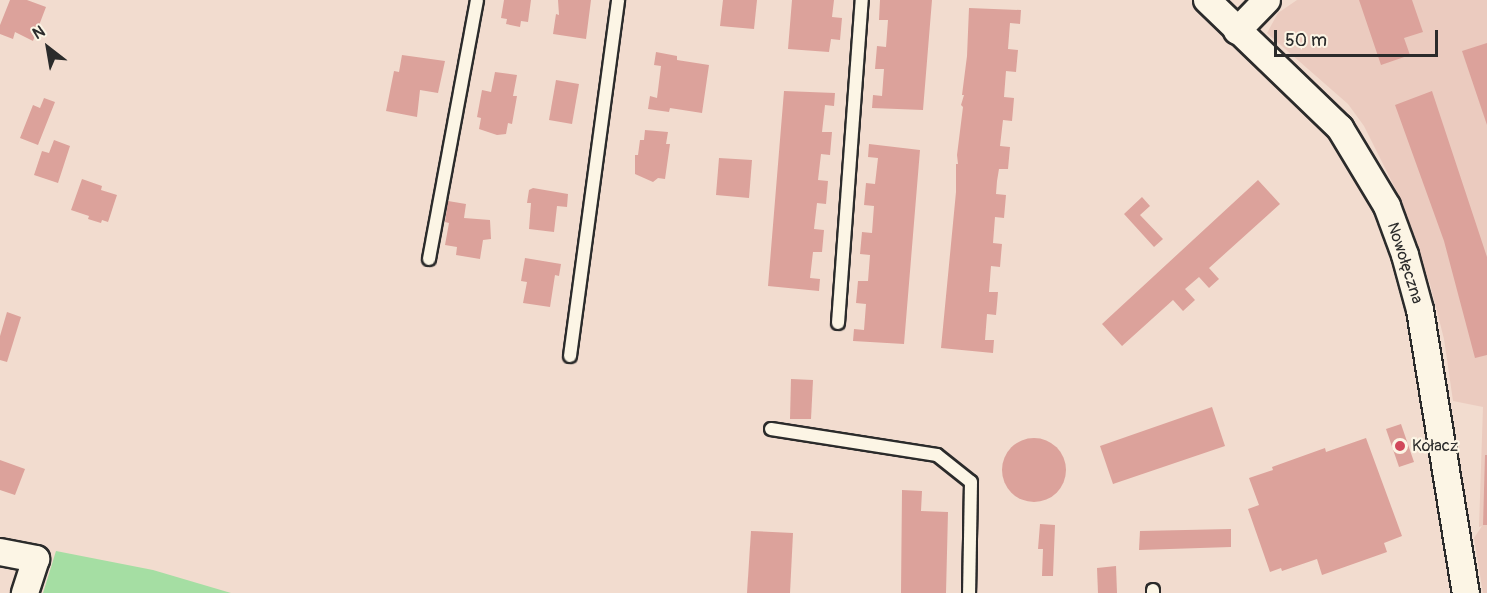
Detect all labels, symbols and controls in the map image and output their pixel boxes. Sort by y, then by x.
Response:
north arrow [18,18,78,78]
scale bar [1277,18,1440,56]
text: N [29,21,49,44]
text: 50 m [1285,29,1327,52]
street label: Nowołęczna [1383,220,1427,306]
place label: Kołacz [1412,436,1458,456]
marker: Kołacz [1393,439,1407,453]

